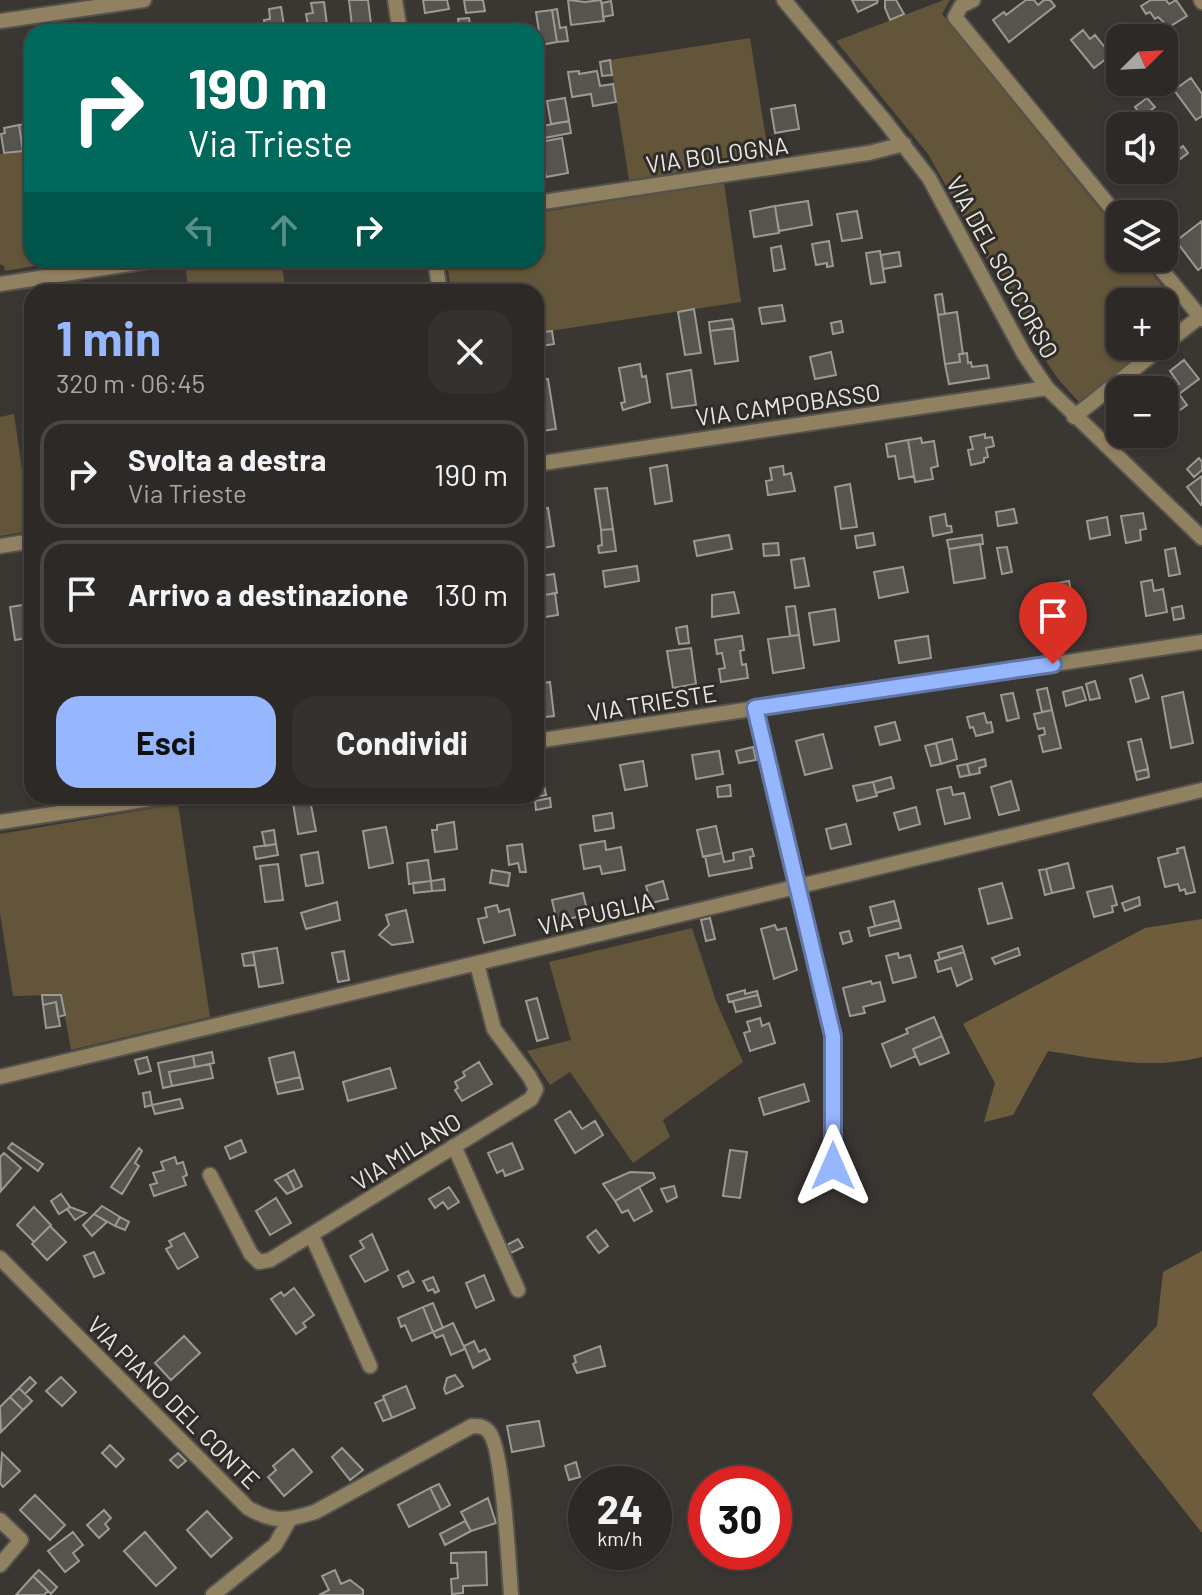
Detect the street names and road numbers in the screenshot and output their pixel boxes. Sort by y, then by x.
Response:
street label: VIA BOLOGNA [644,130,790,178]
street label: VIA DEL SOCCORSO [941,171,1065,363]
street label: VIA CAMPOBASSO [694,377,882,431]
street label: VIA TRIESTE [585,677,719,727]
street label: VIA PUGLIA [535,886,657,940]
street label: VIA MILANO [346,1106,466,1196]
street label: VIA PIANO DEL CONTE [82,1310,266,1494]

